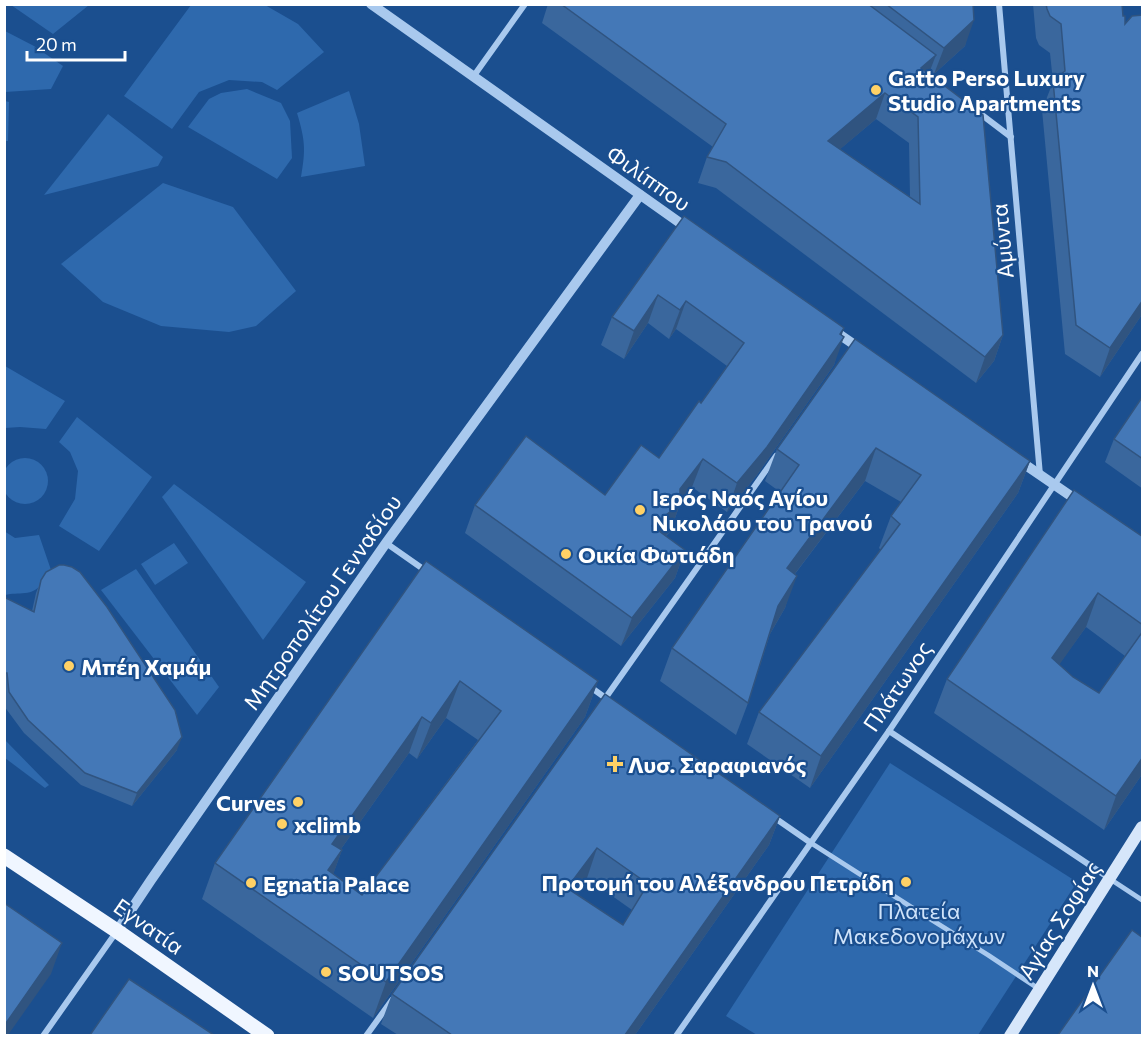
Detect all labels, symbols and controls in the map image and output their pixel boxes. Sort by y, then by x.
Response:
scale bar [27,24,124,62]
text: 20 m [36,33,77,55]
place label: Gatto Perso Luxury Studio Apartments [888,64,1085,116]
marker: Gatto Perso Luxury Studio Apartments [869,83,883,97]
street label: Φιλίππου [602,139,696,217]
street label: Αμύντα [985,202,1019,280]
place label: Ιερός Ναός Αγίου Νικολάου του Τρανού [652,484,873,536]
street label: Μητροπολίτου Γενναδίου [237,489,407,715]
marker: Ιερός Ναός Αγίου Νικολάου του Τρανού [633,503,647,517]
place label: Οικία Φωτιάδη [578,541,735,568]
marker: Οικία Φωτιάδη [559,547,573,561]
street label: Πλάτωνος [857,636,937,736]
place label: Μπέη Χαμάμ [81,653,211,680]
marker: Μπέη Χαμάμ [62,659,76,673]
place label: Λυσ. Σαραφιανός [628,751,806,778]
marker: Λυσ. Σαραφιανός [606,755,624,773]
place label: Curves [216,789,286,816]
marker: Curves [291,795,305,809]
place label: xclimb [294,811,361,838]
marker: xclimb [275,817,289,831]
street label: Αγίας Σοφίας [1012,856,1106,984]
place label: Προτομή του Αλέξανδρου Πετρίδη [541,869,894,896]
place label: Egnatia Palace [263,870,409,897]
marker: Προτομή του Αλέξανδρου Πετρίδη [899,875,913,889]
marker: Egnatia Palace [244,876,258,890]
street label: Εγνατία [109,892,189,960]
park label: Πλατεία Μακεδονομάχων [833,897,1005,949]
north arrow [1063,956,1123,1016]
place label: SOUTSOS [338,959,444,986]
text: N [1087,961,1099,980]
marker: SOUTSOS [319,965,333,979]

